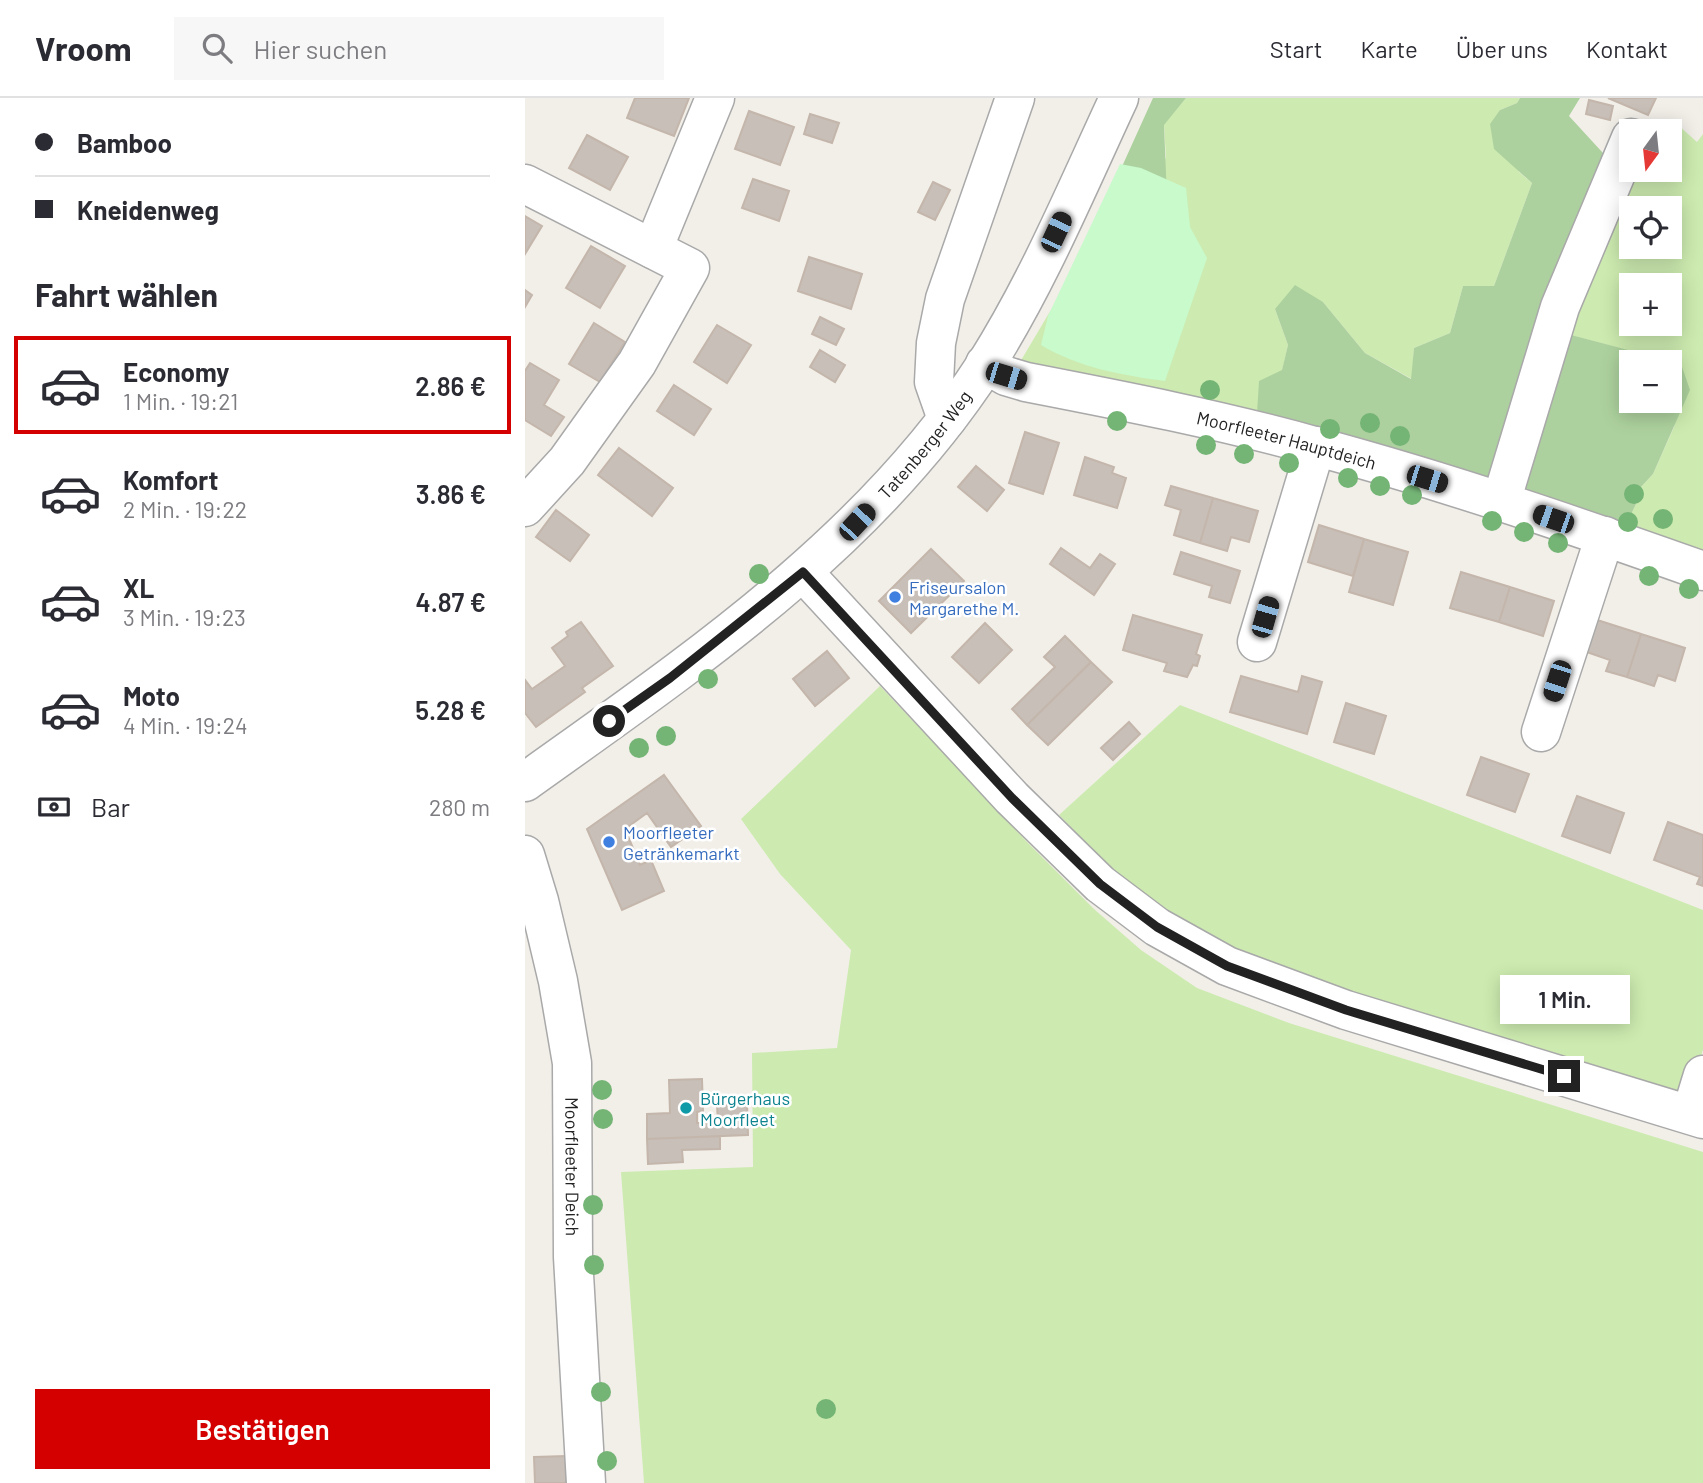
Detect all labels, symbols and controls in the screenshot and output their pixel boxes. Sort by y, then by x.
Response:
search box [174,17,664,80]
text: Vroom [35,28,132,68]
icon: search [198,29,236,67]
text: Hier suchen [254,33,387,64]
text: Start [1270,34,1323,63]
text: Karte [1361,34,1418,63]
text: Über uns [1456,34,1548,63]
text: Kontakt [1586,34,1668,63]
north arrow [1619,119,1682,182]
map controls [1619,119,1682,413]
text: Bamboo [77,127,172,158]
text: Kneidenweg [77,194,219,225]
button: locate [1619,196,1682,259]
car [1038,209,1075,255]
button: + [1619,273,1682,336]
text: Fahrt wählen [35,275,218,313]
button: − [1619,350,1682,413]
icon: car [39,354,102,417]
text: Economy [123,356,229,387]
car [983,360,1030,392]
text: 2.86 € [415,370,486,401]
street label: Tatenberger Weg [873,386,976,503]
text: 1 Min. · 19:21 [123,387,238,415]
street label: Moorfleeter Hauptdeich [1195,406,1379,474]
icon: car [39,462,102,525]
car [1404,463,1451,495]
text: Komfort [123,464,218,495]
text: 3.86 € [416,478,486,509]
text: 2 Min. · 19:22 [123,495,247,523]
car [835,499,880,545]
car [1530,502,1577,536]
icon: car [39,570,102,633]
text: XL [123,572,154,603]
place label: Friseursalon Margarethe M. [909,576,1019,619]
text: 4.87 € [415,586,486,617]
marker: Friseursalon Margarethe M. [887,589,903,605]
car [1250,594,1281,640]
text: 3 Min. · 19:23 [123,603,246,631]
car [1541,658,1574,704]
icon: car [39,678,102,741]
text: Moto [123,680,180,711]
text: 5.28 € [415,694,486,725]
route start [593,705,625,737]
text: 4 Min. · 19:24 [123,711,248,739]
icon: cash [35,788,73,826]
text: Bar [91,791,130,822]
text: 280 m [429,793,490,821]
place label: Moorfleeter Getränkemarkt [623,821,740,864]
marker: Moorfleeter Getränkemarkt [601,834,617,850]
callout: 1 Min. [1499,974,1629,1024]
text: 1 Min. [1538,985,1592,1013]
route end [1548,1060,1580,1092]
place label: Bürgerhaus Moorfleet [700,1087,790,1130]
street label: Moorfleeter Deich [561,1097,584,1236]
marker: Bürgerhaus Moorfleet [678,1100,694,1116]
button: Bestätigen [35,1389,490,1469]

